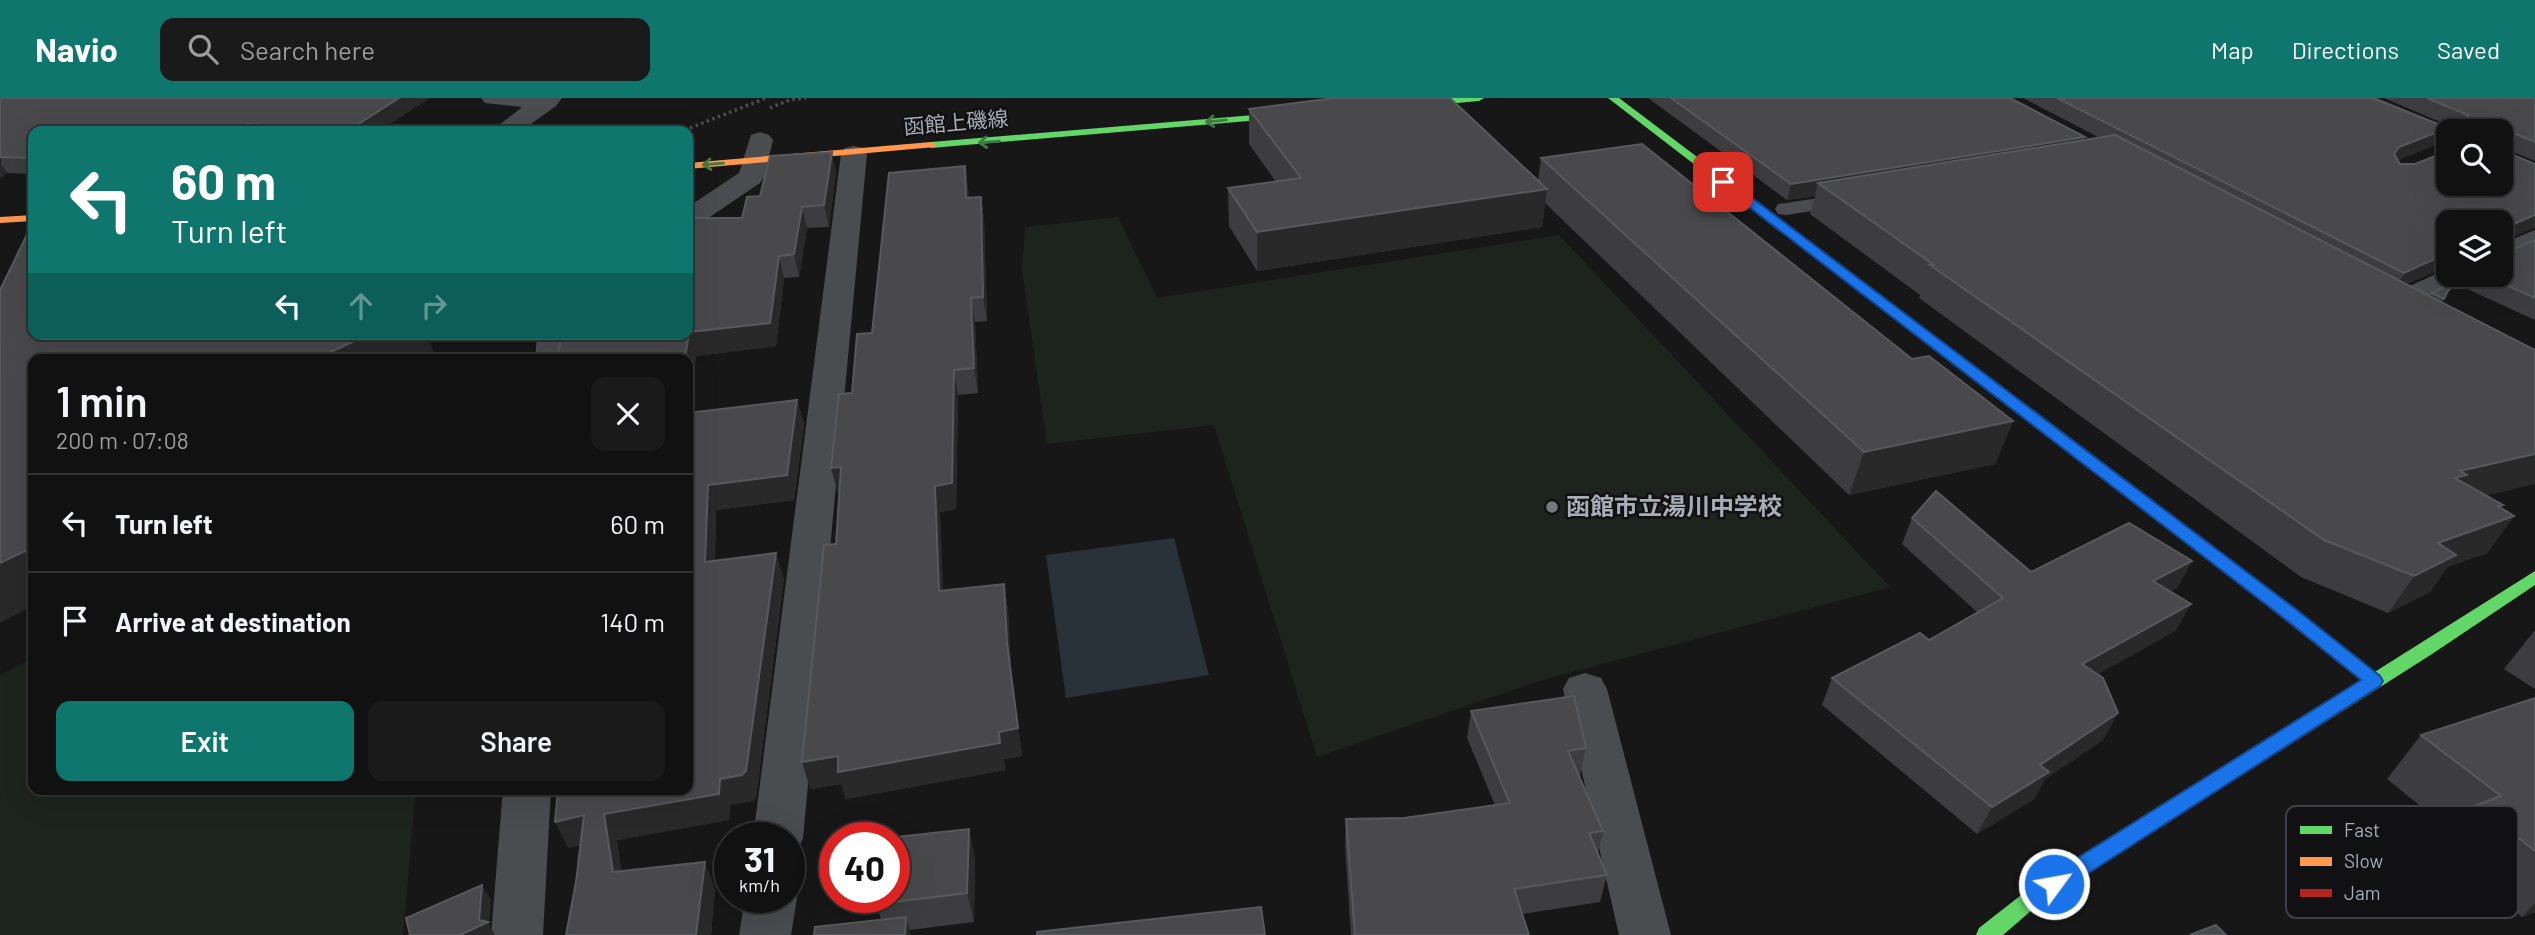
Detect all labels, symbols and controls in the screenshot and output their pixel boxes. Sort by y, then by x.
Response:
search box [160,18,650,81]
text: Navio [35,29,118,69]
icon: search [184,30,222,68]
text: Search here [240,34,375,65]
text: Map [2211,35,2254,64]
text: Directions [2292,35,2399,64]
text: Saved [2437,35,2500,64]
street label: 函館上磯線 [902,104,1009,139]
one-way arrow [1205,115,1227,128]
map controls [2436,119,2513,287]
button: search [2436,119,2513,196]
one-way arrow [978,135,1001,148]
text: 60 m [171,151,276,210]
pin [1693,152,1753,212]
icon: left [56,154,147,245]
one-way arrow [703,158,725,171]
icon: arrive [1704,163,1742,201]
button: layers [2436,210,2513,287]
text: Turn left [171,211,288,249]
icon: left [269,287,307,325]
icon: ahead [342,287,380,325]
icon: right [415,287,453,325]
text: 1 min [56,375,148,425]
button: close [591,377,665,451]
text: 200 m · 07:08 [56,426,189,454]
place label: 函館市立湯川中学校 [1566,491,1782,520]
marker: 函館市立湯川中学校 [1544,499,1560,515]
icon: left [56,504,94,542]
text: Turn left [115,508,213,539]
text: 60 m [610,508,665,539]
icon: arrive [56,602,94,640]
text: Arrive at destination [115,606,351,637]
text: 140 m [600,606,665,637]
button: Exit [56,701,354,781]
button: Share [368,701,665,781]
legend [2286,806,2518,918]
text: Fast [2344,818,2380,841]
speed limit sign: 40 [819,822,910,913]
text: 31 [744,837,775,879]
position arrow [2017,847,2091,921]
text: Slow [2344,849,2383,872]
text: km/h [739,874,780,896]
text: Jam [2344,881,2380,904]

